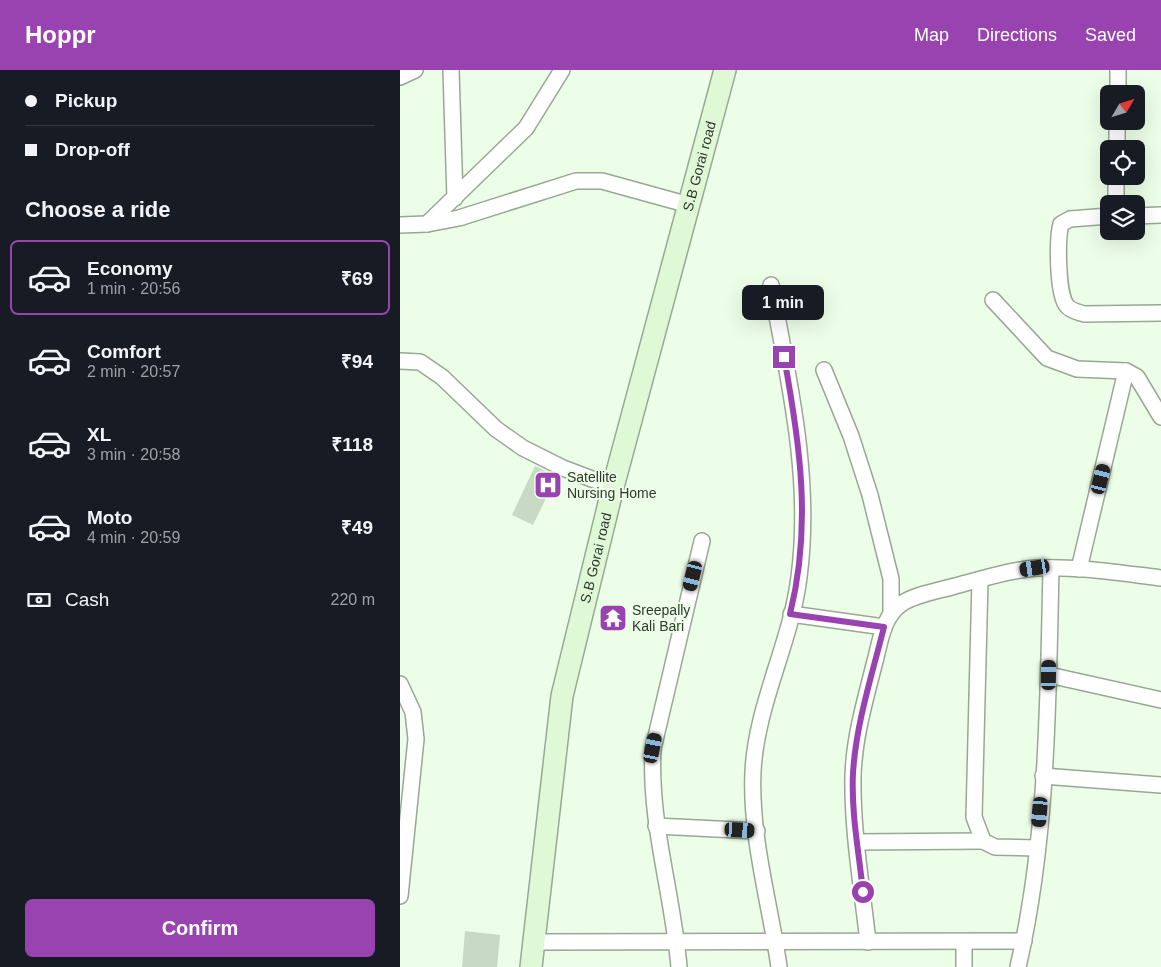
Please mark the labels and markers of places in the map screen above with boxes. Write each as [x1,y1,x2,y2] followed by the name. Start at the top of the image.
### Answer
[567,469,657,501] place label: Satellite Nursing Home
[533,470,563,500] hospital icon: Satellite Nursing Home
[632,602,690,634] place label: Sreepally Kali Bari
[598,603,628,633] temple icon: Sreepally Kali Bari

